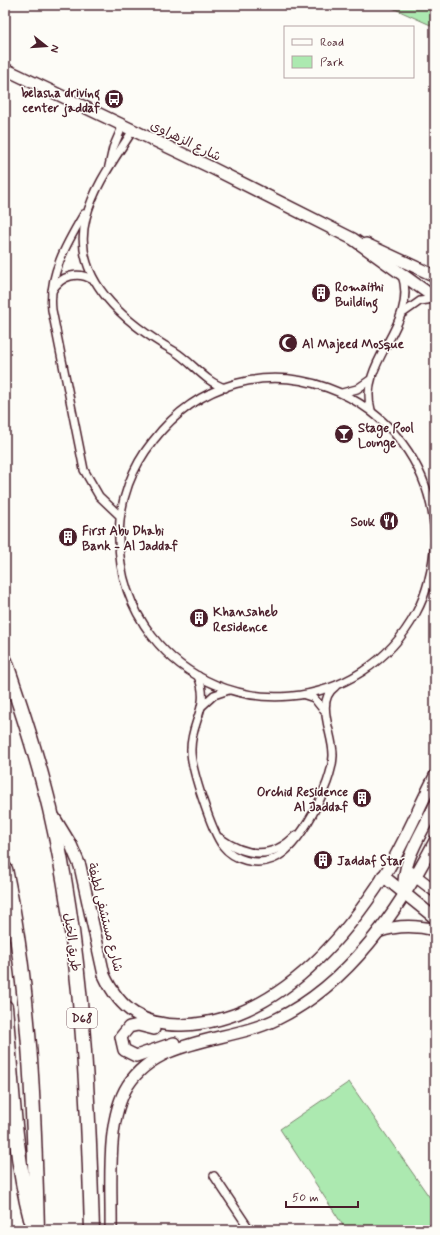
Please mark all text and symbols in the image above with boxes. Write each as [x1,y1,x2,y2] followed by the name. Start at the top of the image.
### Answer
[26,26,66,66] north arrow
[284,26,414,78] legend
[320,35,344,51] text: Road
[47,43,62,54] text: N
[320,55,344,71] text: Park
[21,85,100,118] place label: belasha driving center jaddaf
[103,88,125,110] bus stop icon: belasha driving center jaddaf
[147,117,223,166] street label: شارع الزهراوى
[335,279,384,314] place label: Romaithi Building
[310,282,332,304] building icon: Romaithi Building
[277,332,299,354] mosque icon: Al Majeed Mosque
[302,336,405,354] place label: Al Majeed Mosque
[358,420,415,454] place label: Stage Pool Lounge
[333,423,355,445] bar icon: Stage Pool Lounge
[378,510,400,532] restaurant icon: Souk
[350,514,376,531] place label: Souk
[82,523,178,555] place label: First Abu Dhabi Bank - Al Jaddaf
[57,526,79,548] building icon: First Abu Dhabi Bank - Al Jaddaf
[213,604,278,636] place label: Khansaheb Residence
[188,607,210,629] building icon: Khansaheb Residence
[257,784,348,816] place label: Orchid Residence Al Jaddaf
[351,787,373,809] building icon: Orchid Residence Al Jaddaf
[312,849,334,871] building icon: Jaddaf Star
[337,853,405,870] place label: Jaddaf Star
[83,861,126,974] street label: شارع مستشفى لطيفة
[59,912,84,973] street label: طريق الخيل
[67,1008,97,1028] road number: D68
[286,1183,358,1209] scale bar
[292,1190,319,1206] text: 50 m

